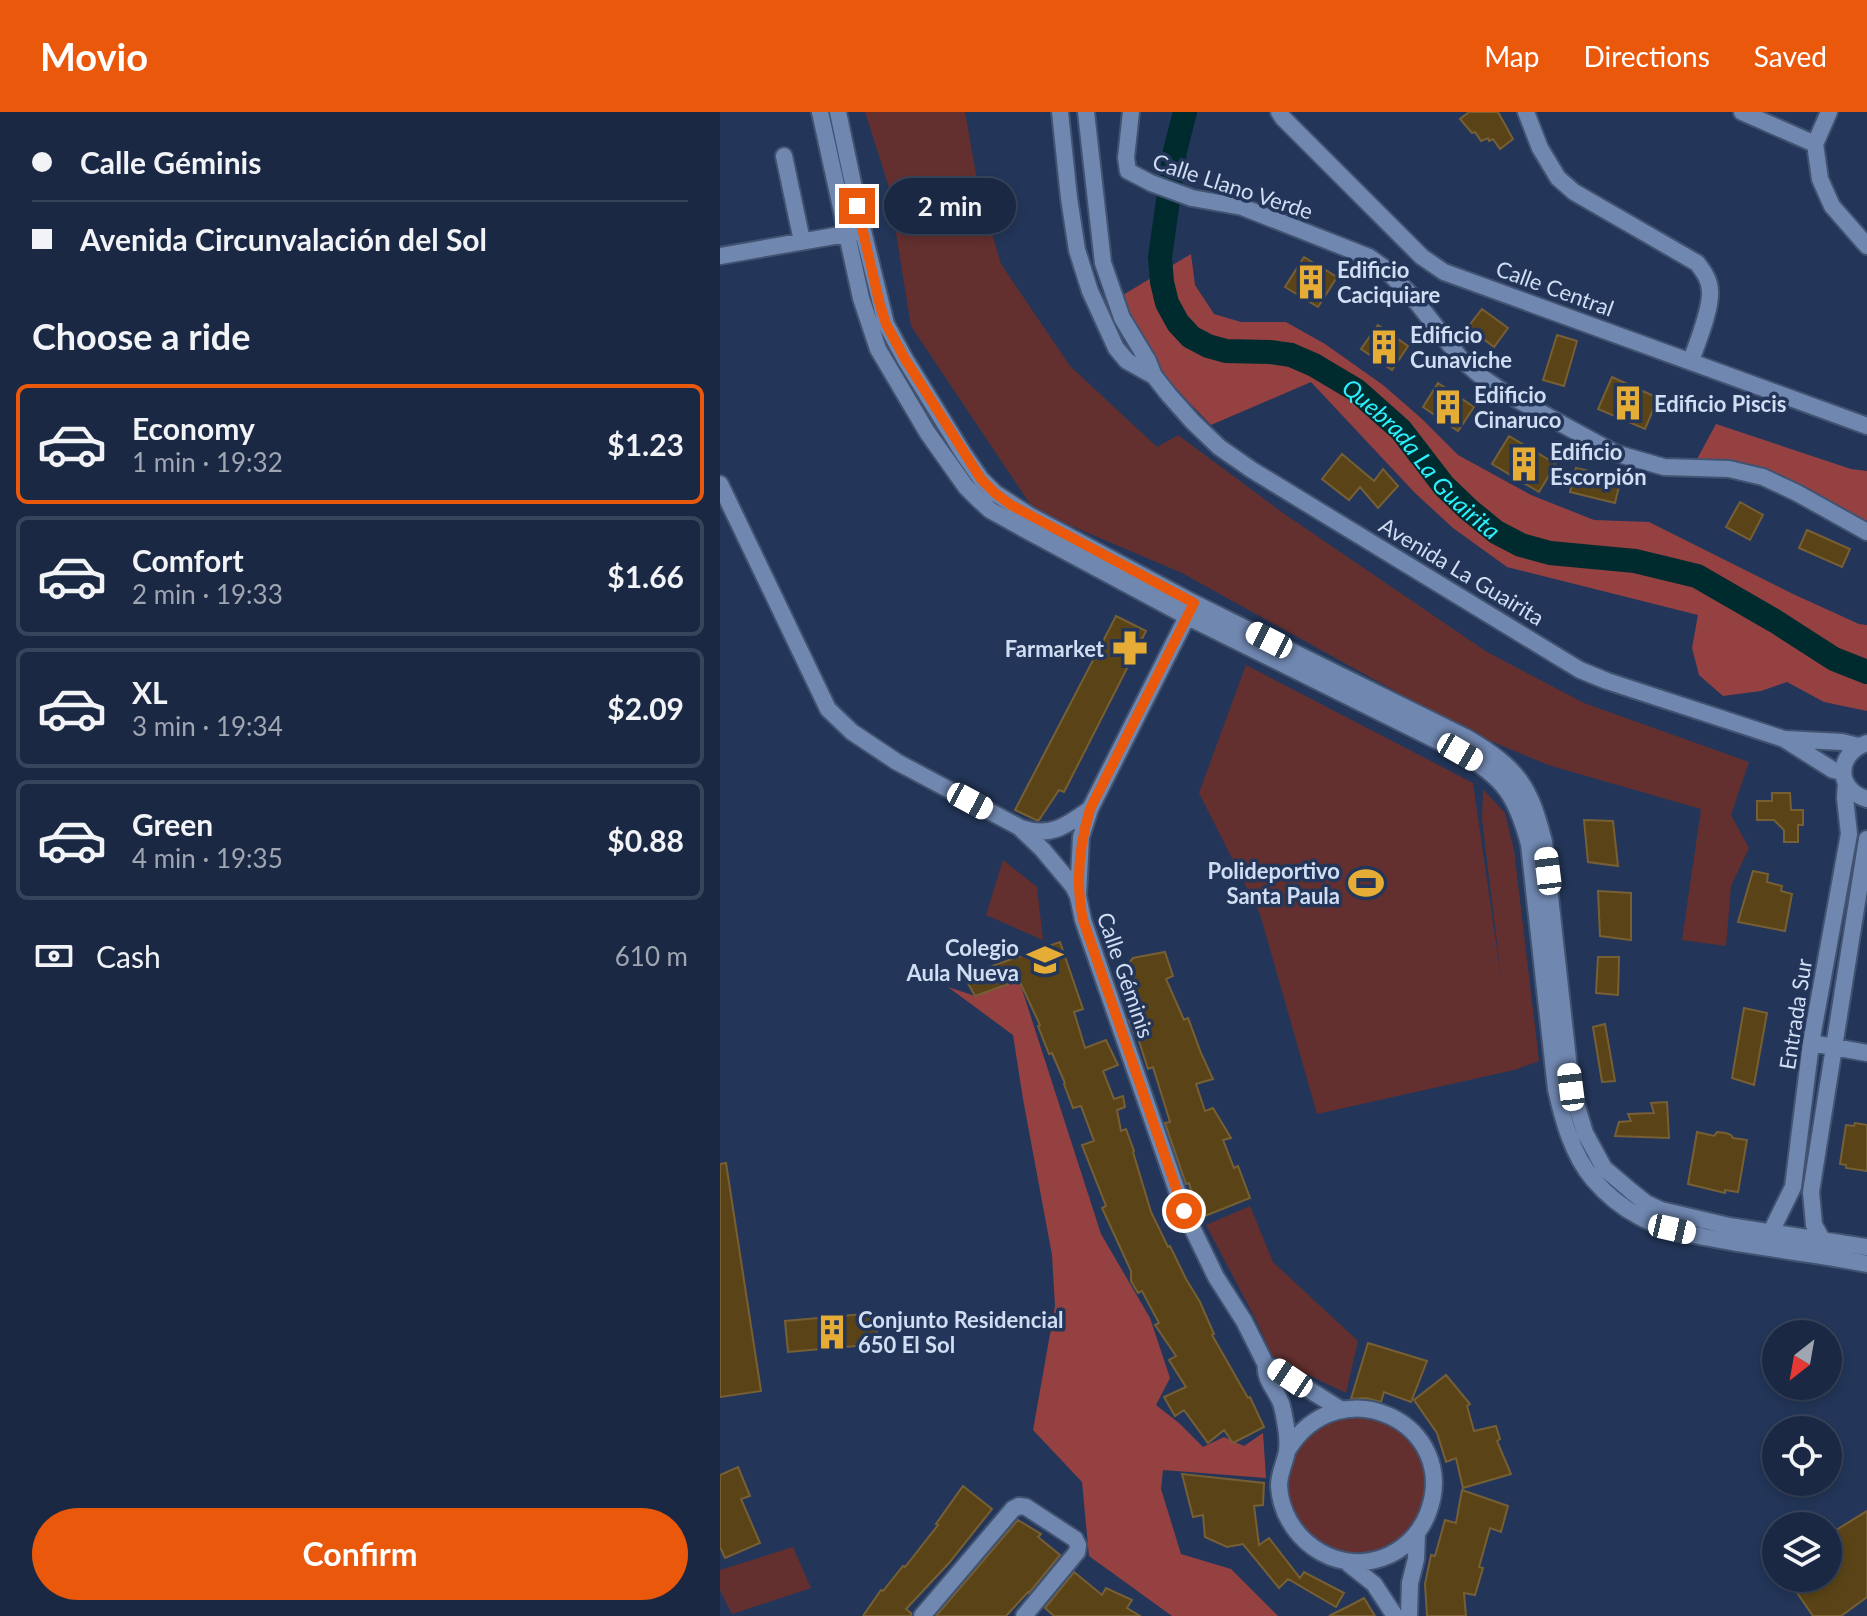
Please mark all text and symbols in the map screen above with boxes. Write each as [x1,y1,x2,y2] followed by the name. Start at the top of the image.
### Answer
[40,33,148,79] text: Movio
[1484,39,1539,73] text: Map
[1583,39,1710,73] text: Directions
[1754,39,1827,73] text: Saved
[80,144,261,180] text: Calle Géminis
[1150,147,1316,225] street label: Calle Llano Verde
[885,178,1017,234] callout: 2 min
[839,188,875,224] route end
[918,190,982,222] text: 2 min
[80,221,487,257] text: Avenida Circunvalación del Sol
[1492,254,1618,322] street label: Calle Central
[1337,256,1440,308] place label: Edificio Caciquiare
[1292,263,1330,301] building icon: Edificio Caciquiare
[32,314,251,358] text: Choose a ride
[1410,321,1512,373] place label: Edificio Cunaviche
[1365,328,1403,366] building icon: Edificio Cunaviche
[1338,371,1507,545] water label: Quebrada La Guairita
[1474,381,1561,433] place label: Edificio Cinaruco
[1609,384,1647,422] building icon: Edificio Piscis
[1429,388,1467,426] building icon: Edificio Cinaruco
[1654,390,1786,417] place label: Edificio Piscis
[36,408,108,480] icon: car
[132,410,255,446] text: Economy
[607,426,684,462] text: $1.23
[1550,438,1647,490] place label: Edificio Escorpión
[1505,445,1543,483] building icon: Edificio Escorpión
[132,446,283,478] text: 1 min · 19:32
[1375,511,1549,631] street label: Avenida La Guairita
[36,540,108,612] icon: car
[132,542,244,578] text: Comfort
[607,558,684,594] text: $1.66
[132,578,283,610] text: 2 min · 19:33
[1242,618,1296,662] car
[1111,629,1149,667] pharmacy icon: Farmarket
[1005,635,1105,662] place label: Farmarket
[36,672,108,744] icon: car
[132,674,168,710] text: XL
[607,690,684,726] text: $2.09
[132,710,283,742] text: 3 min · 19:34
[1433,730,1487,774] car
[943,779,997,823] car
[36,804,108,876] icon: car
[132,806,213,842] text: Green
[607,822,684,858] text: $0.88
[132,842,283,874] text: 4 min · 19:35
[1533,846,1563,896] car
[1208,857,1340,909] place label: Polideportivo Santa Paula
[1347,864,1385,902] sports icon: Polideportivo Santa Paula
[1092,909,1160,1041] street label: Calle Géminis
[32,934,76,978] icon: cash
[905,934,1019,986] place label: Colegio Aula Nueva
[96,938,161,974] text: Cash
[615,940,688,972] text: 610 m
[1026,941,1064,979] school or university icon: Colegio Aula Nueva
[1773,957,1817,1071] street label: Entrada Sur
[1556,1062,1586,1112] car
[1166,1193,1202,1229] route start
[1646,1212,1698,1246] car
[858,1306,1064,1358] place label: Conjunto Residencial 650 El Sol
[813,1313,851,1351] building icon: Conjunto Residencial 650 El Sol
[1762,1320,1842,1400] north arrow
[1762,1320,1842,1592] map controls
[1263,1355,1317,1401] car
[1762,1416,1842,1496] button: locate
[32,1508,688,1600] button: Confirm
[1762,1512,1842,1592] button: layers

